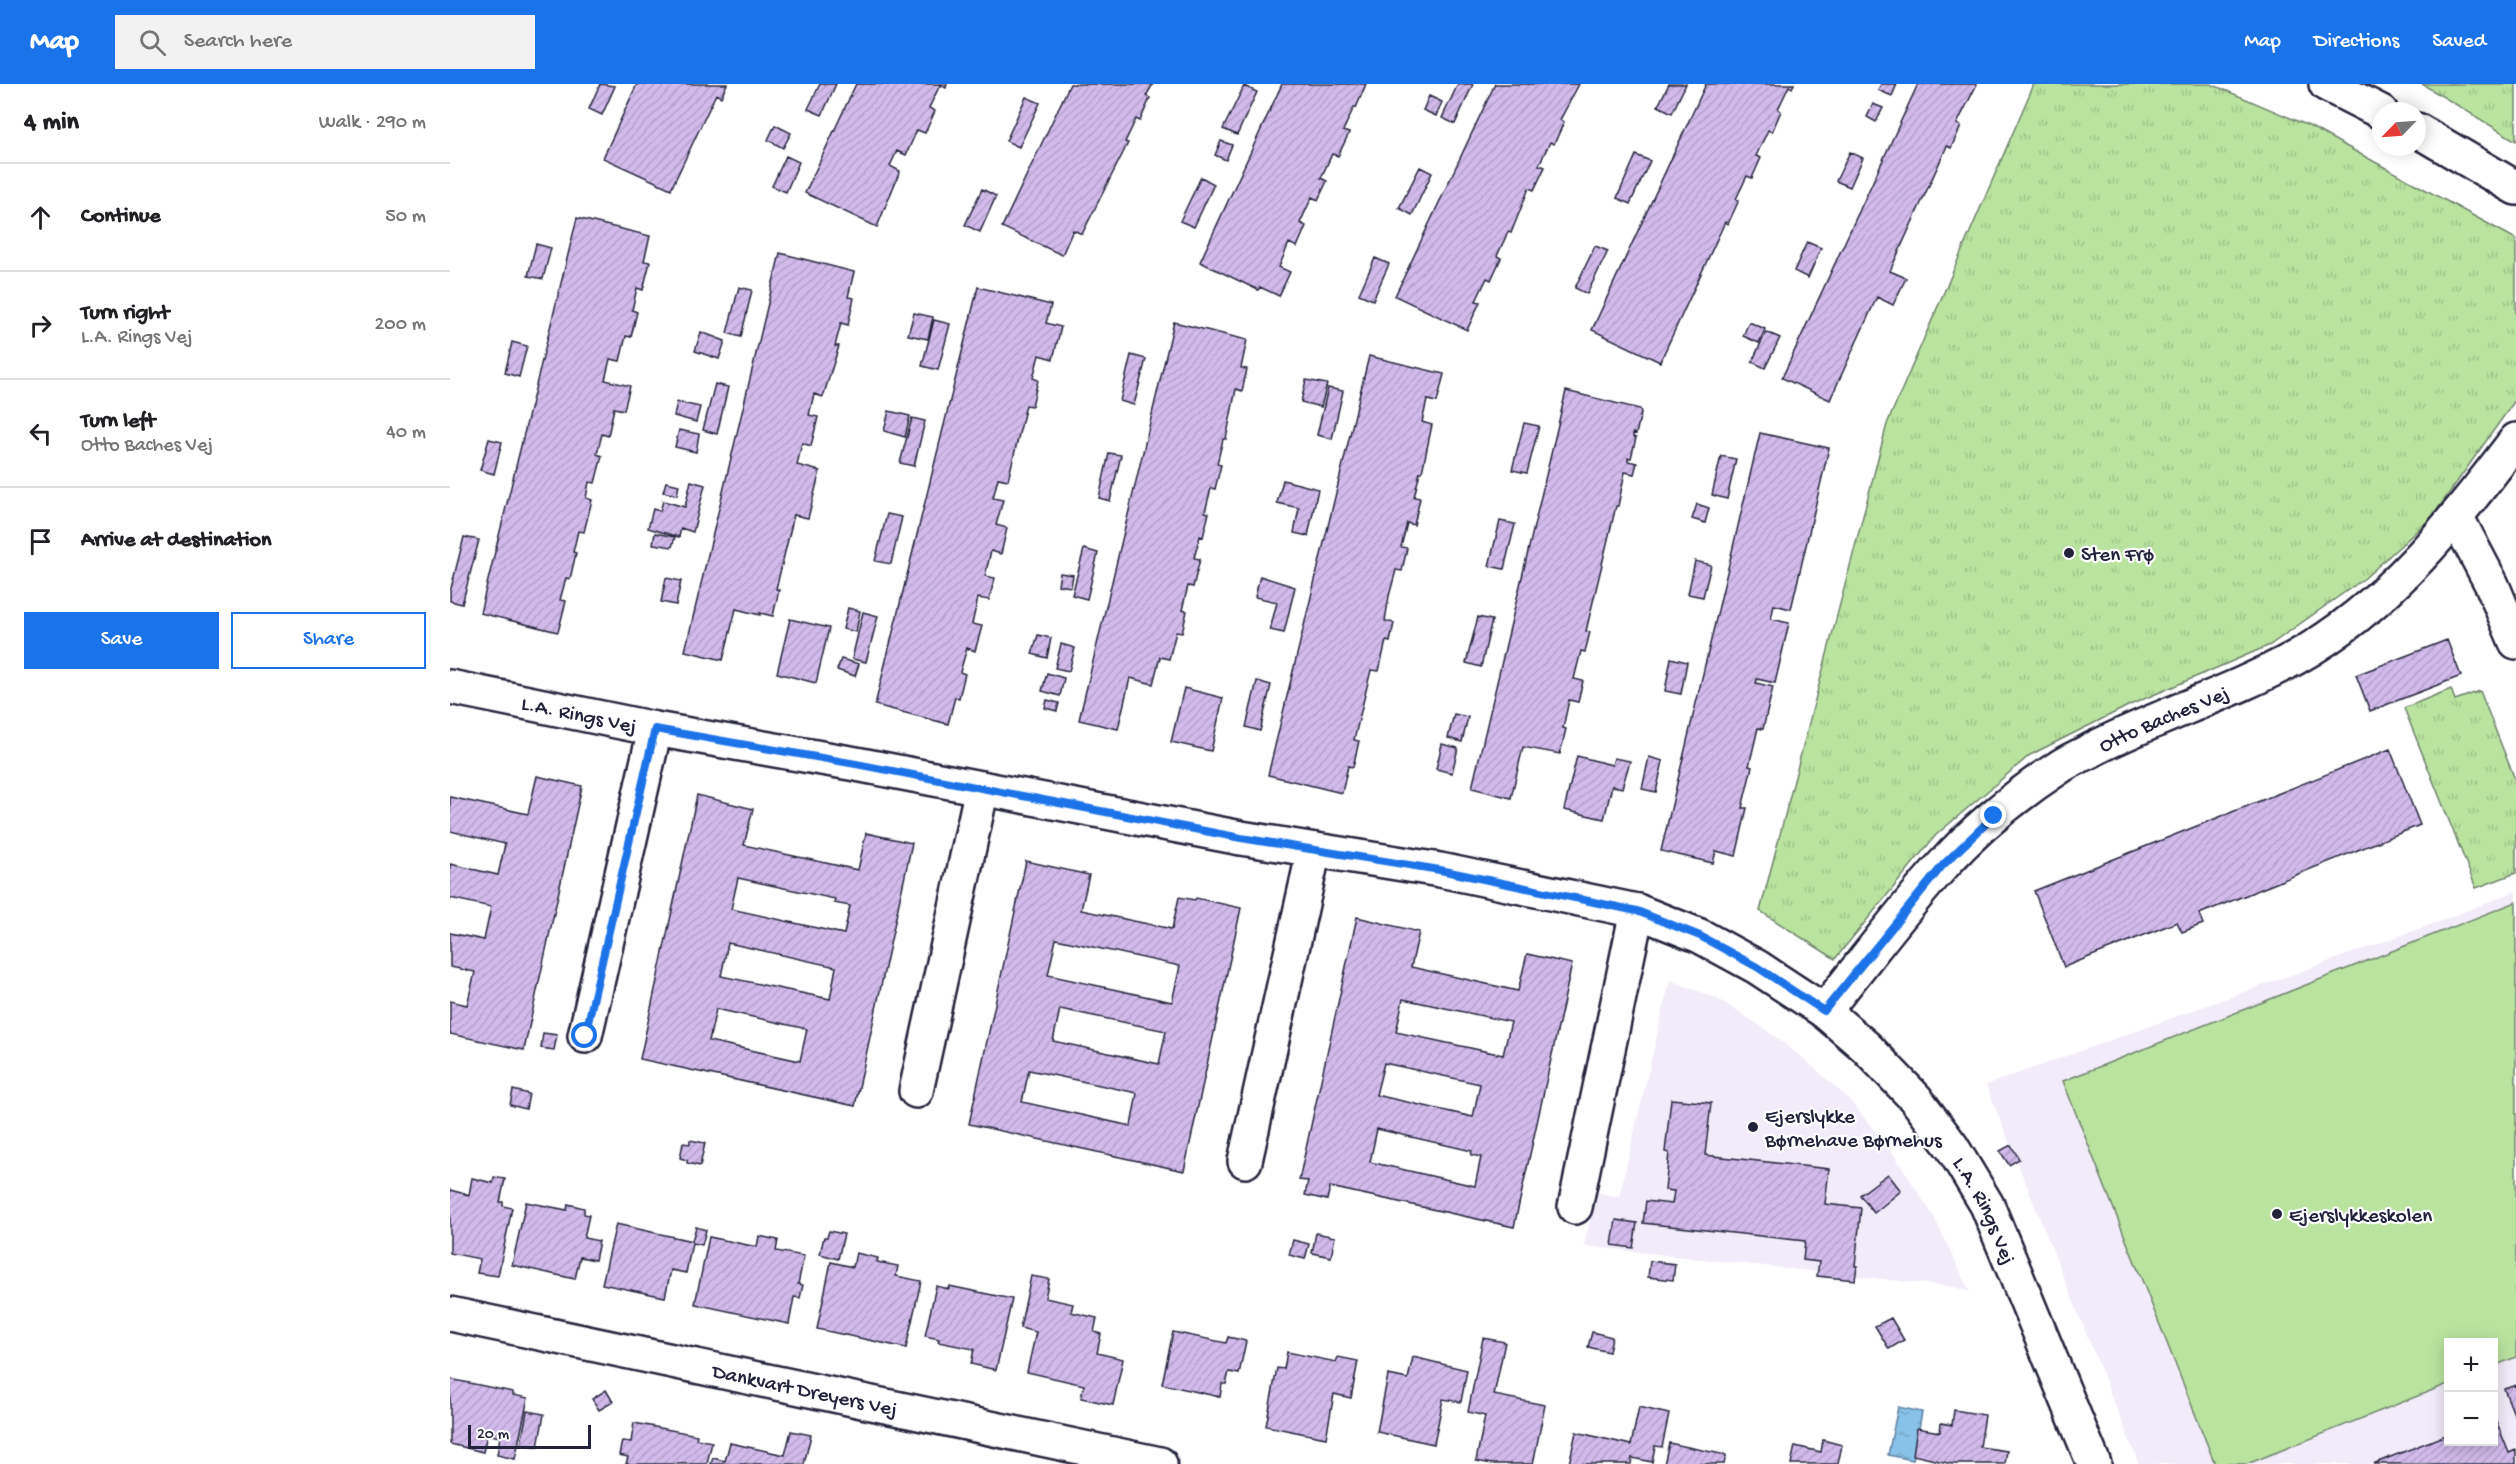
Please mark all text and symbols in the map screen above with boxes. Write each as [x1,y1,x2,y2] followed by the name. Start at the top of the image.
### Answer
[115,15,535,69] search box
[30,26,79,59] text: Map
[136,26,169,59] icon: search
[184,29,292,55] text: Search here
[2244,30,2281,55] text: Map
[2314,30,2399,55] text: Directions
[2432,30,2486,55] text: Saved
[2372,102,2426,156] north arrow
[24,108,79,139] text: 4 min
[319,112,426,135] text: Walk · 290 m
[24,201,57,234] icon: ahead
[81,204,161,230] text: Continue
[385,206,426,229] text: 50 m
[81,301,169,327] text: Turn right
[24,309,57,342] icon: right
[375,314,426,337] text: 200 m
[81,327,192,350] text: L.A. Rings Vej
[81,409,155,435] text: Turn left
[24,417,57,450] icon: left
[386,422,426,445] text: 40 m
[81,435,213,458] text: Otto Baches Vej
[24,525,57,558] icon: arrive
[81,528,271,554] text: Arrive at destination
[2081,544,2154,569] place label: Sten Frø
[2062,546,2076,560] marker: Sten Frø
[24,612,219,669] button: Save
[231,612,426,669] button: Share
[2096,682,2233,760] street label: Otto Baches Vej
[519,693,639,741] street label: L.A. Rings Vej
[1980,802,2006,828] route end
[571,1022,597,1048] route start
[1764,1106,1943,1155] place label: Ejerslykke Børnehave Børnehus
[1746,1120,1760,1134] marker: Ejerslykke Børnehave Børnehus
[1945,1154,2019,1269] street label: L.A. Rings Vej
[2289,1205,2432,1230] place label: Ejerslykkeskolen
[2270,1207,2284,1221] marker: Ejerslykkeskolen
[2444,1338,2498,1446] map controls
[2444,1338,2498,1392] button: +
[708,1360,899,1424] street label: Dankvart Dreyers Vej
[2444,1392,2498,1446] button: −
[468,1422,591,1450] scale bar
[477,1426,509,1445] text: 20 m

